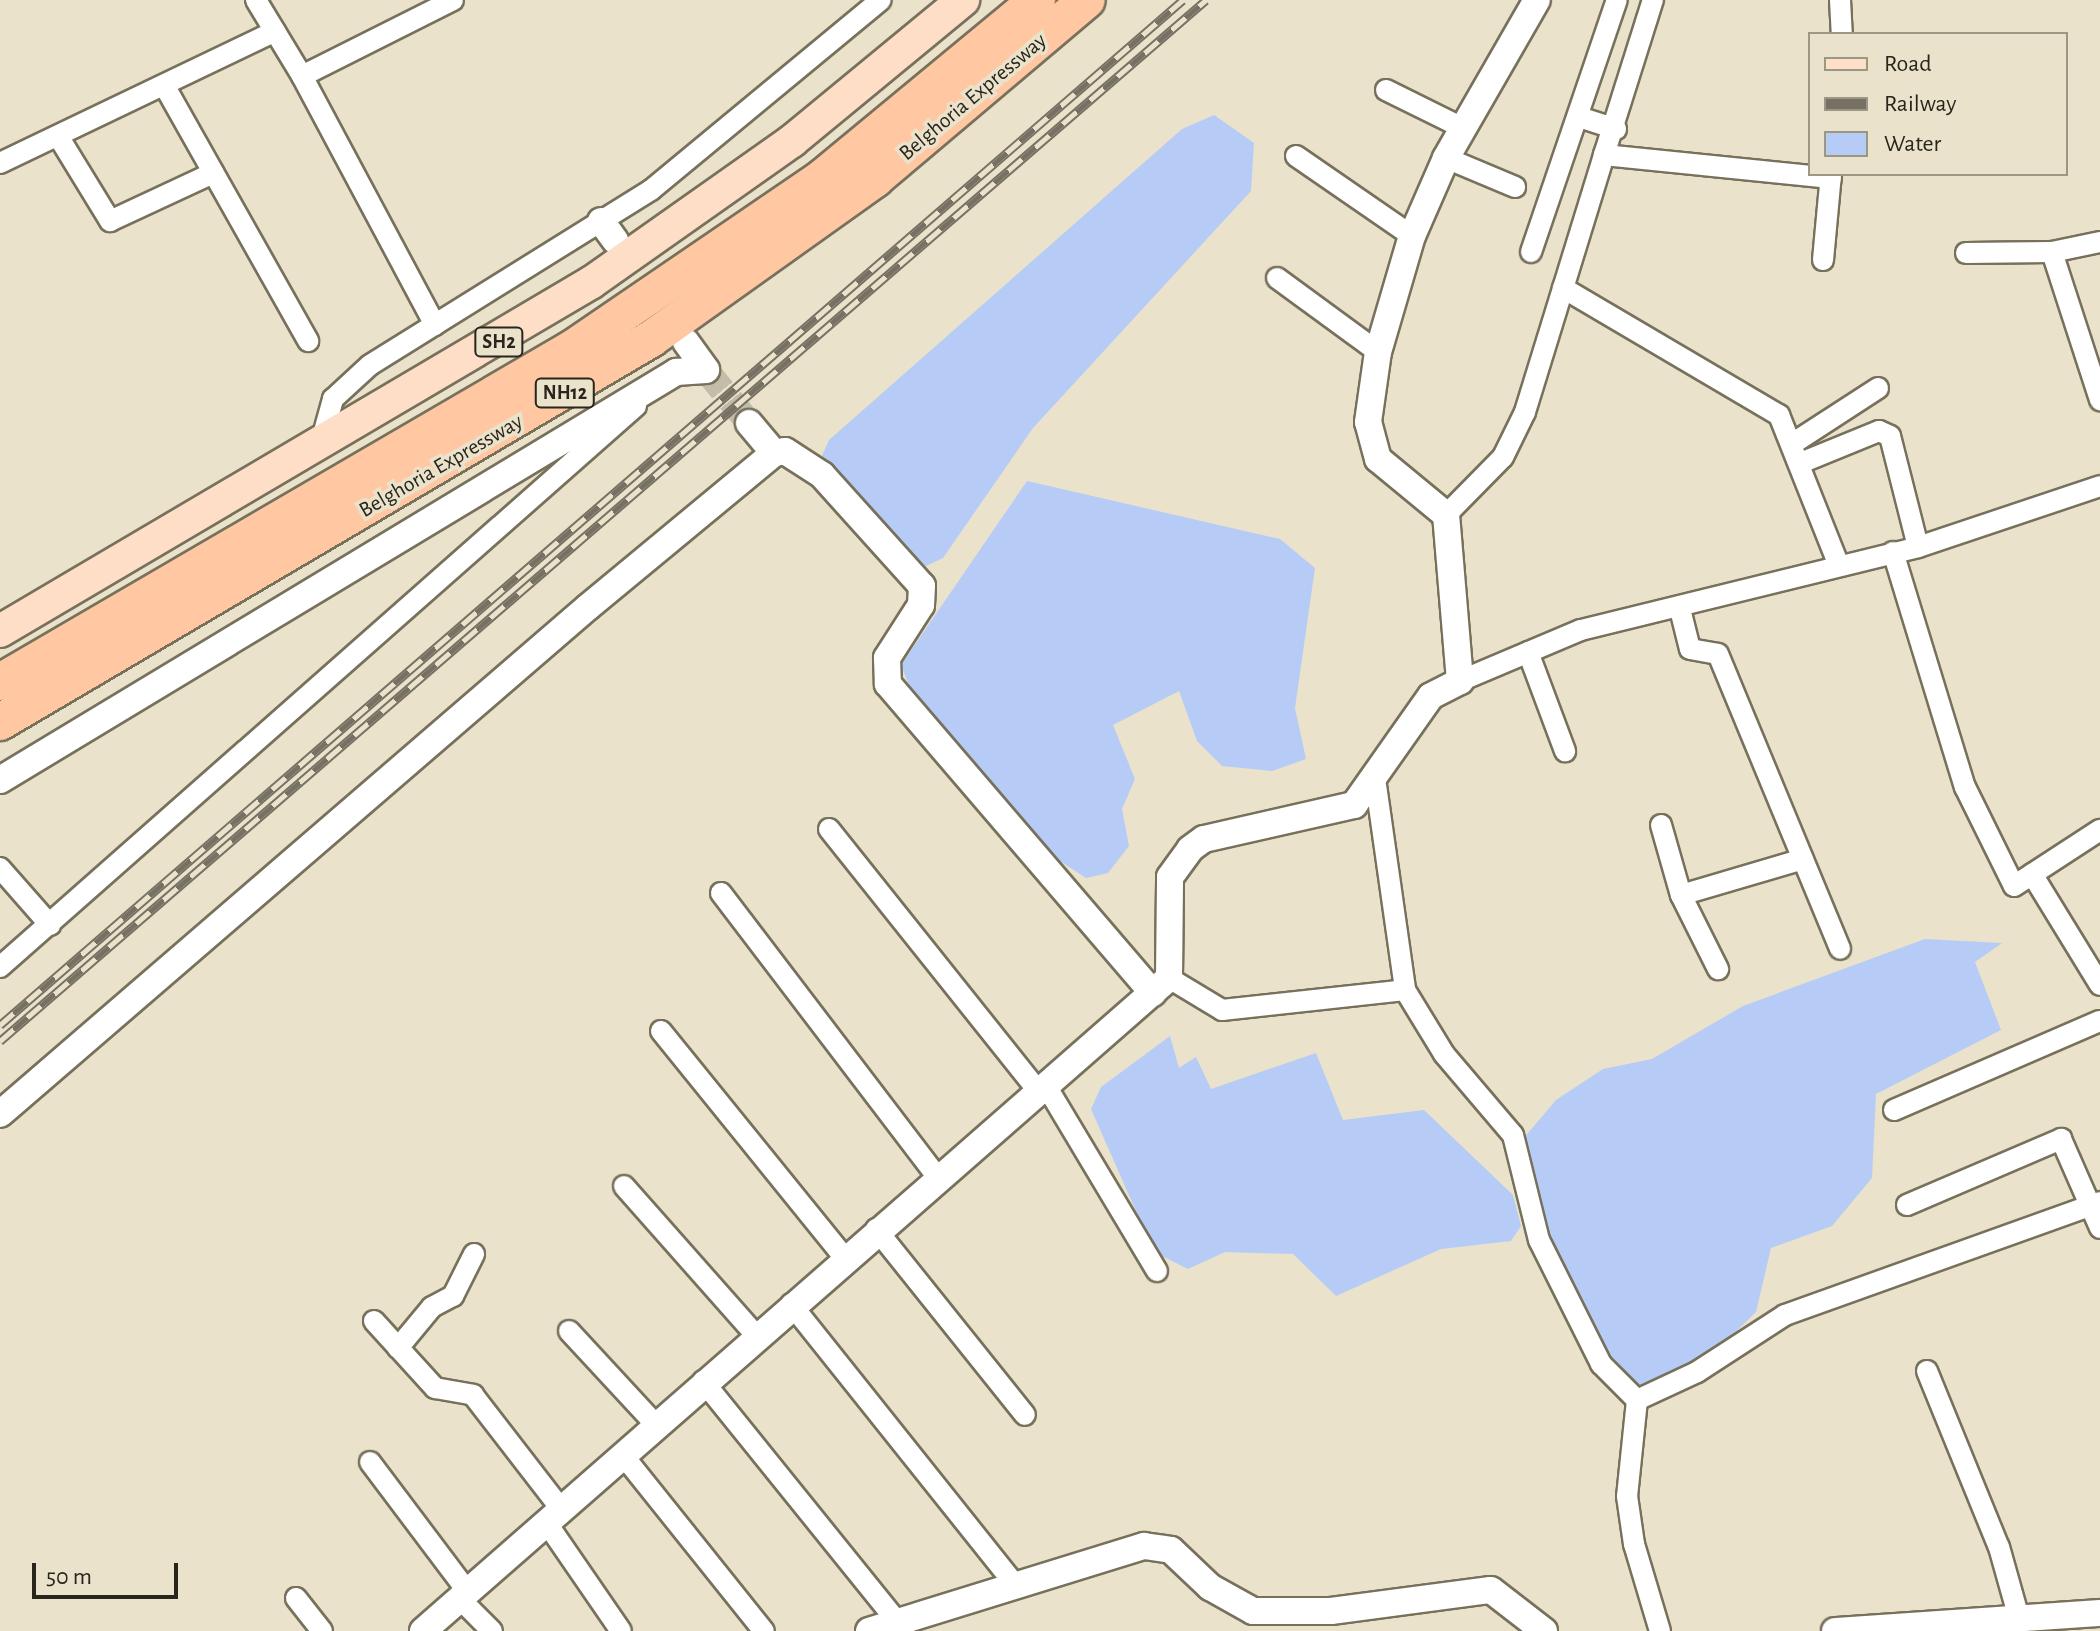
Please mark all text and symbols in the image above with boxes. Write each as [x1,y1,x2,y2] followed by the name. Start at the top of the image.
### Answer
[894,28,1052,166] street label: Belghoria Expressway
[1808,32,2068,176] legend
[1884,52,1932,76] text: Road
[1884,92,1956,116] text: Railway
[1884,132,1941,156] text: Water
[473,326,525,358] road number: SH2
[533,377,597,409] road number: NH12
[354,408,528,524] street label: Belghoria Expressway
[36,1547,182,1597] scale bar
[46,1565,92,1589] text: 50 m

